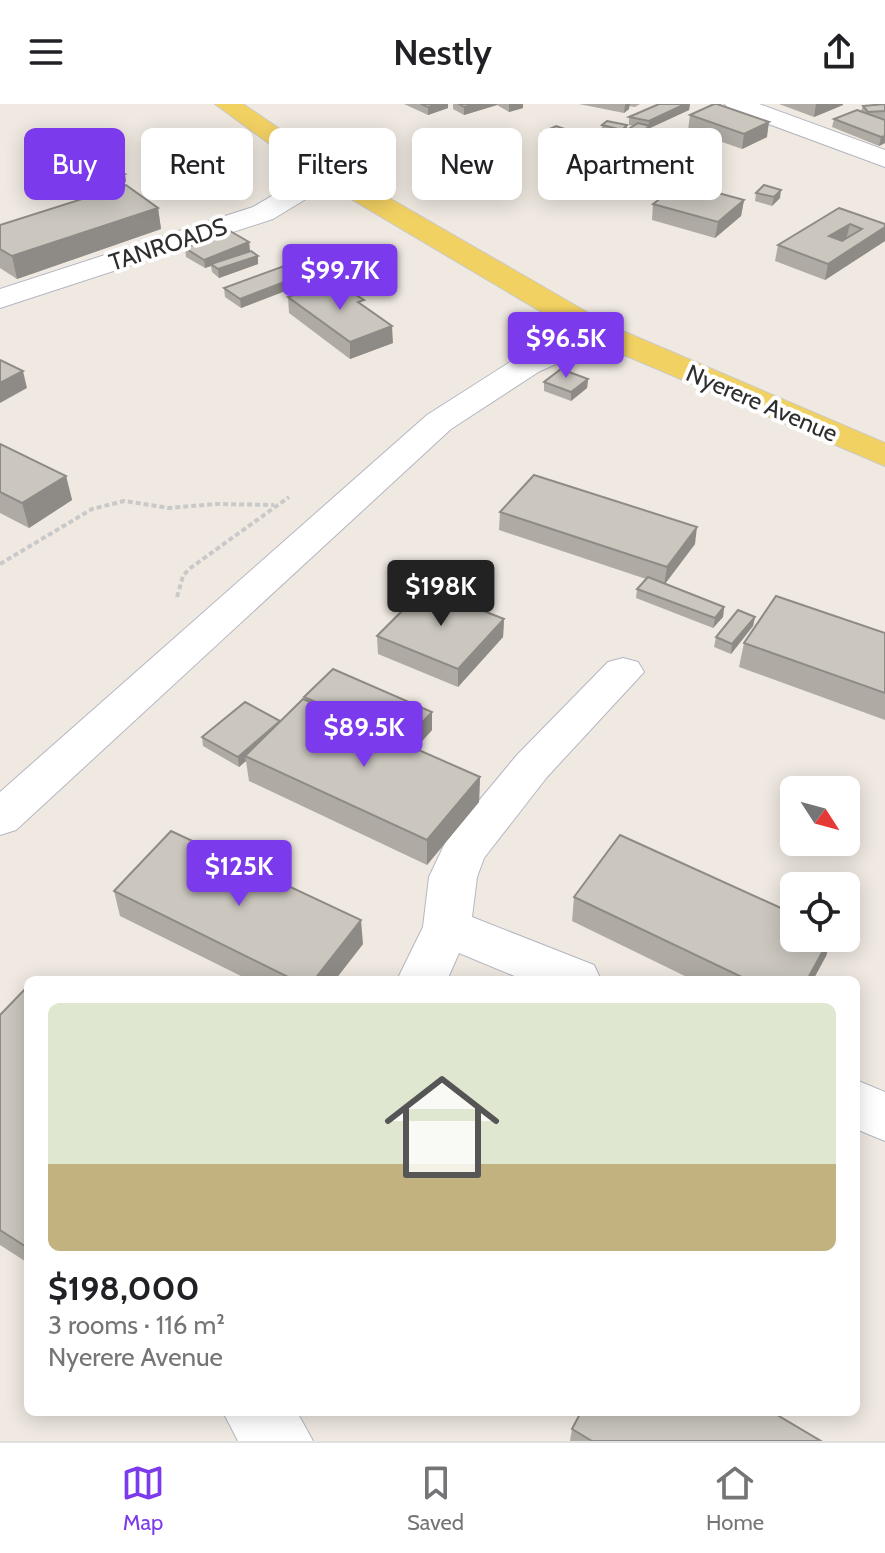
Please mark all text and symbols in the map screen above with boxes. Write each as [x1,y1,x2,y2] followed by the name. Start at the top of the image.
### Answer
[24,30,68,74] icon: menu
[393,30,492,74] text: Nestly
[817,30,861,74] icon: share
[24,128,125,200] chip: Buy
[141,128,253,200] chip: Rent
[269,128,396,200] chip: Filters
[412,128,522,200] chip: New
[538,128,722,200] chip: Apartment
[105,211,231,277] street label: TANROADS
[275,244,405,312] pin: $99.7K
[300,254,380,286] text: $99.7K
[501,312,631,380] pin: $96.5K
[526,322,606,354] text: $96.5K
[682,358,842,448] street label: Nyerere Avenue
[385,560,497,628] pin: $198K
[405,570,477,602] text: $198K
[299,701,429,769] pin: $89.5K
[324,711,405,743] text: $89.5K
[780,776,860,856] north arrow
[780,776,860,952] map controls
[183,840,295,908] pin: $125K
[205,850,273,882] text: $125K
[780,872,860,952] button: locate
[370,1055,514,1199] icon: home
[48,1267,200,1309] text: $198,000
[48,1309,225,1341] text: 3 rooms · 116 m²
[48,1341,223,1373] text: Nyerere Avenue
[121,1461,165,1536] tab: Map
[407,1461,464,1536] tab: Saved
[706,1461,764,1536] tab: Home

